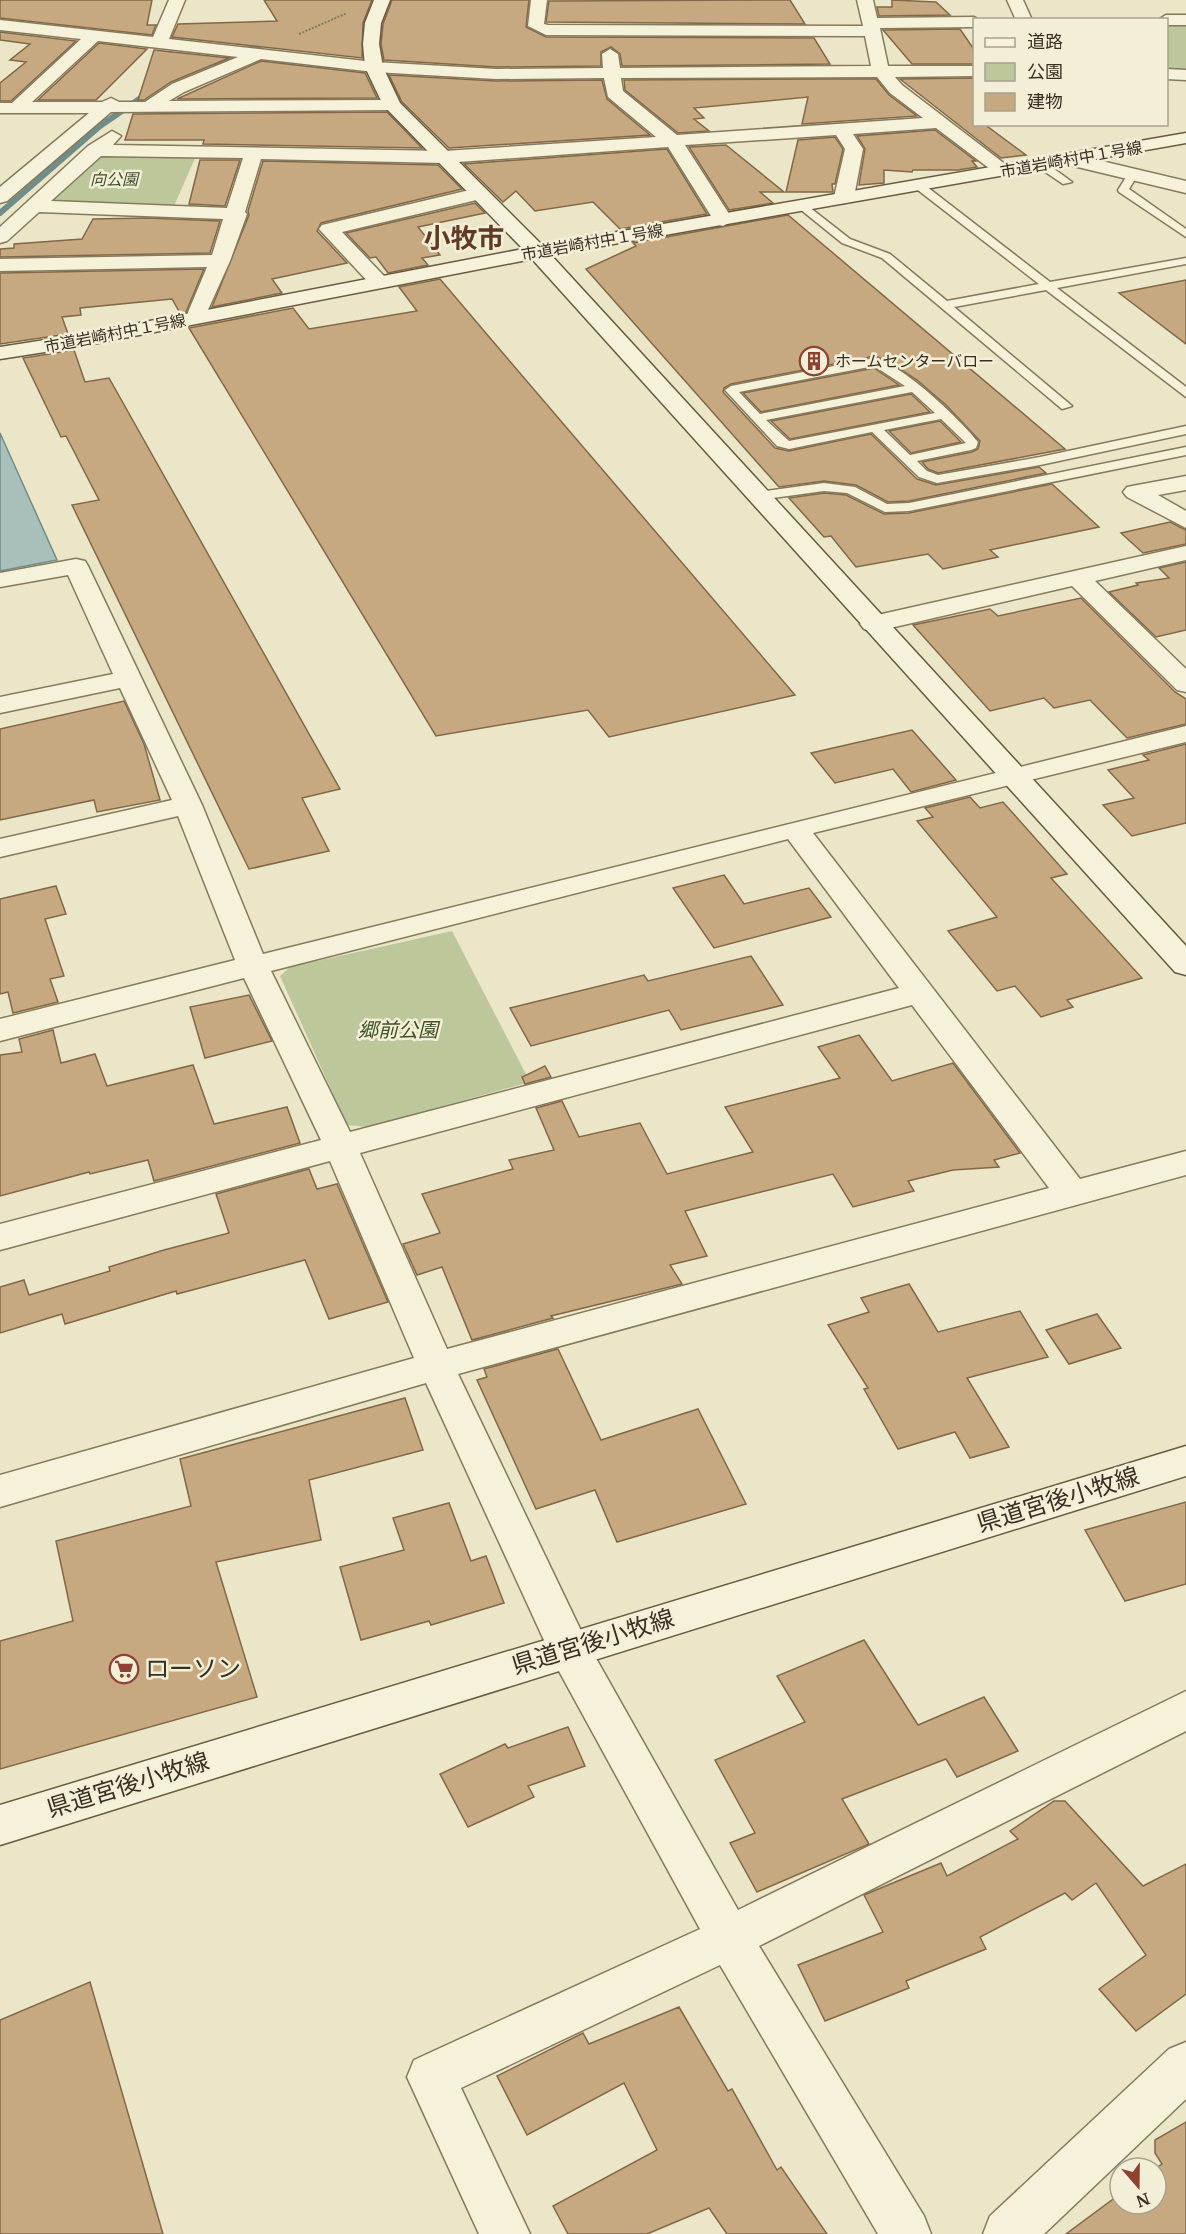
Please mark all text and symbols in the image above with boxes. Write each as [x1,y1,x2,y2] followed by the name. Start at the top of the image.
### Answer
[973,18,1168,126] legend
[1027,30,1063,53] text: 道路
[1027,60,1063,83] text: 公園
[1027,90,1063,113] text: 建物
[998,137,1144,181] street label: 市道岩崎村中１号線
[90,169,140,189] park label: 向公園
[519,220,665,264] street label: 市道岩崎村中１号線
[424,221,505,255] district label: 小牧市
[42,309,188,357] street label: 市道岩崎村中１号線
[798,345,830,377] building icon: ホームセンターバロー
[835,351,994,371] place label: ホームセンターバロー
[358,1017,441,1042] park label: 郷前公園
[973,1460,1143,1539] street label: 県道宮後小牧線
[508,1602,678,1681] street label: 県道宮後小牧線
[108,1653,140,1685] supermarket icon: ローソン
[145,1653,241,1684] place label: ローソン
[43,1745,213,1824] street label: 県道宮後小牧線
[1108,2156,1168,2216] north arrow
[1133,2189,1152,2212] text: N

